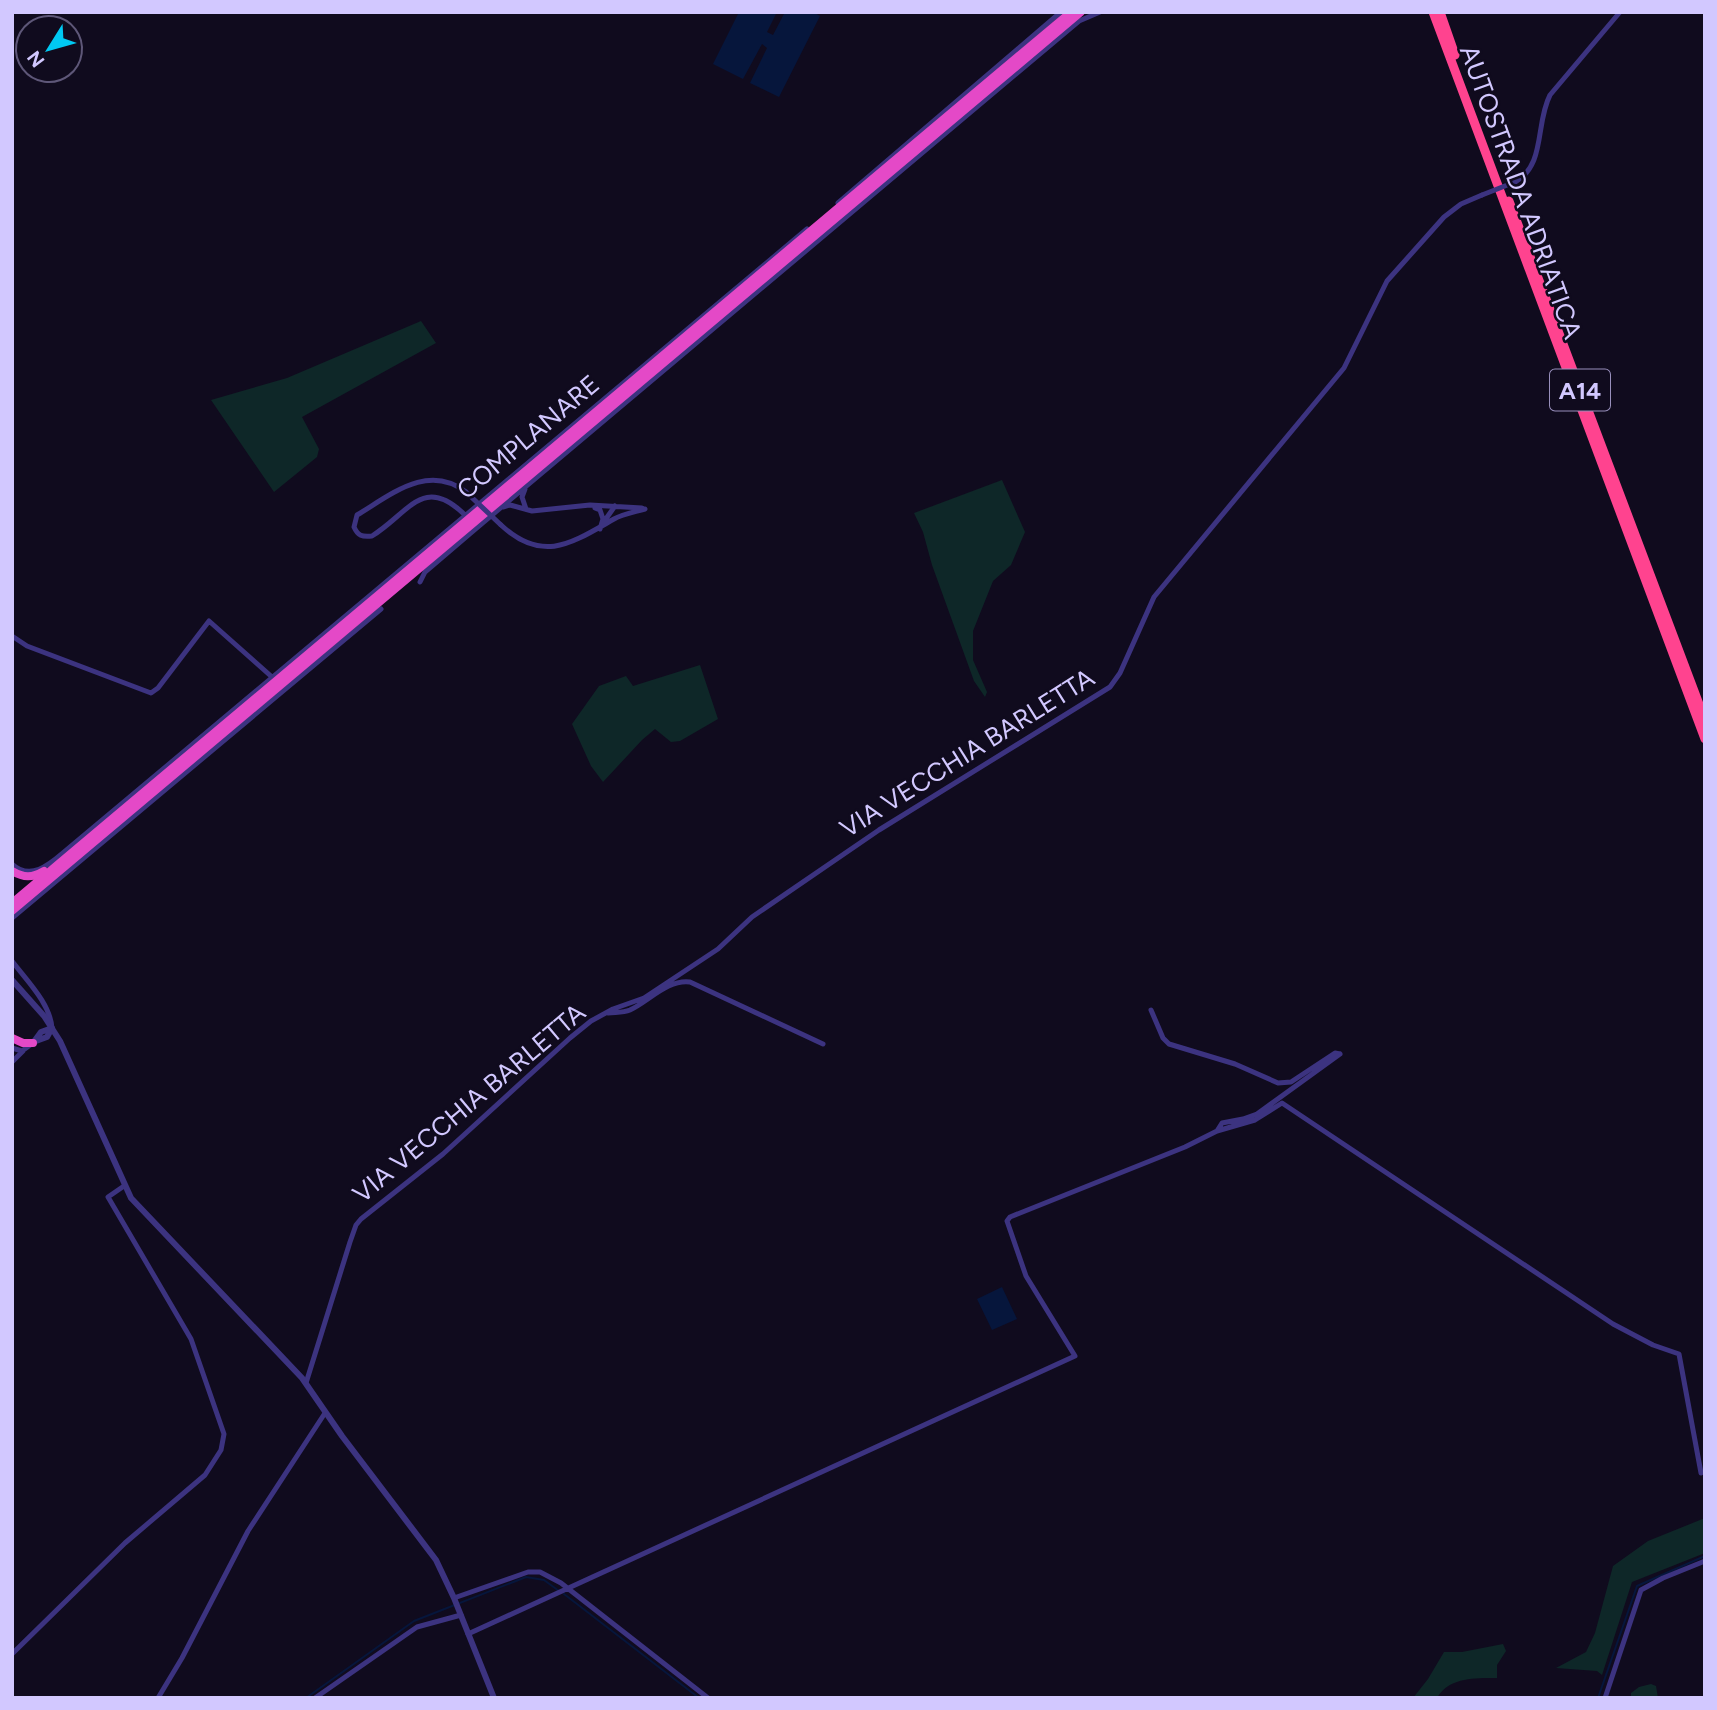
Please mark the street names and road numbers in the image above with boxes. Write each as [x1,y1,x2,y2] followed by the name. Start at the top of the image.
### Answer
[1453,41,1589,344] street label: AUTOSTRADA ADRIATICA
[450,368,606,506] street label: COMPLANARE
[1550,370,1610,410] road number: A14
[834,661,1100,844] street label: VIA VECCHIA BARLETTA
[346,996,592,1210] street label: VIA VECCHIA BARLETTA

